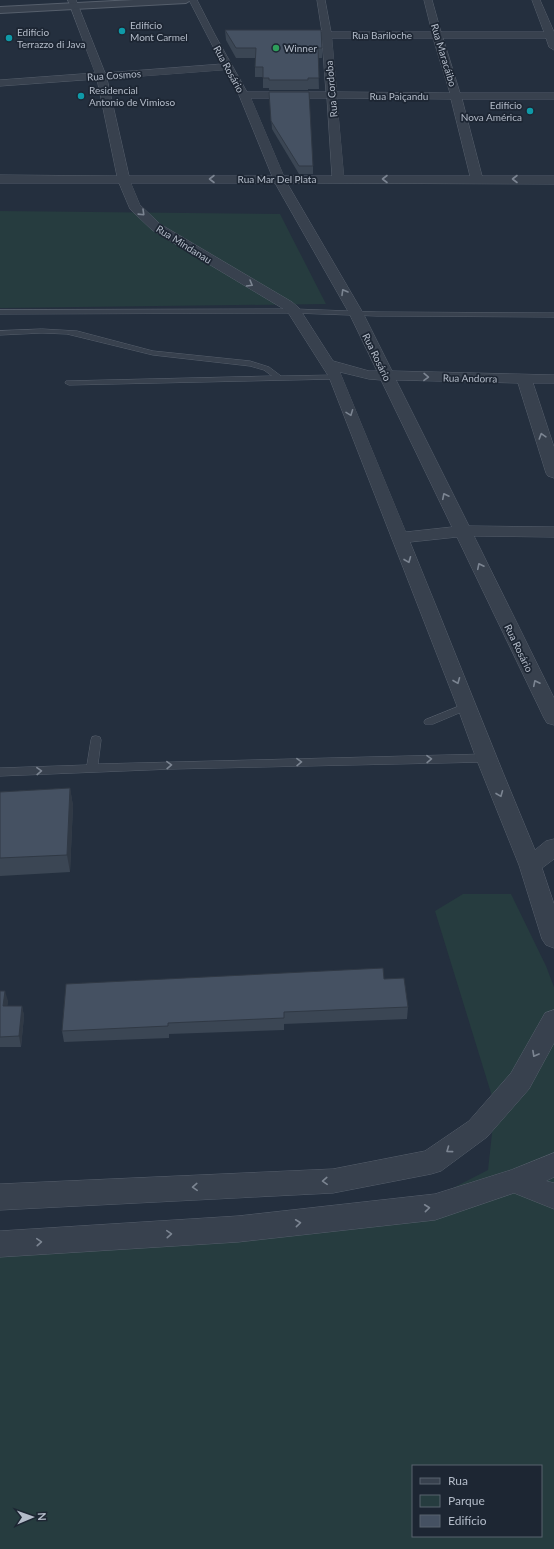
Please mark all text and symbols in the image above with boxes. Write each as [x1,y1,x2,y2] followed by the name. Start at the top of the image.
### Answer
[130,19,188,43] place label: Edifício Mont Carmel
[429,22,459,88] street label: Rua Maracáibo
[17,26,86,50] place label: Edifício Terrazzo di Java
[117,26,127,36] marker: Edifício Mont Carmel
[352,29,412,41] street label: Rua Bariloche
[4,33,14,43] marker: Edifício Terrazzo di Java
[284,42,317,54] place label: Winner
[211,43,247,95] street label: Rua Rosário
[271,43,281,53] marker: Winner
[323,60,339,118] street label: Rua Cordoba
[87,67,141,83] street label: Rua Cosmos
[89,84,176,108] place label: Residencial Antonio de Vimioso
[370,90,428,102] street label: Rua Paiçandu
[76,91,86,101] marker: Residencial Antonio de Vimioso
[461,99,522,123] place label: Edifício Nova América
[525,106,535,116] marker: Edifício Nova América
[238,173,316,185] street label: Rua Mar Del Plata
[209,175,215,183] one-way arrow
[382,175,388,183] one-way arrow
[512,175,518,183] one-way arrow
[137,209,145,216] one-way arrow
[154,222,214,266] street label: Rua Mindanau
[246,280,253,287] one-way arrow
[341,289,348,296] one-way arrow
[360,331,394,383] street label: Rua Rosário
[443,372,497,384] street label: Rua Andorra
[423,373,429,381] one-way arrow
[346,410,354,417] one-way arrow
[538,433,547,440] one-way arrow
[442,493,450,500] one-way arrow
[404,557,412,564] one-way arrow
[477,563,484,570] one-way arrow
[502,622,536,674] street label: Rua Rosário
[452,676,460,684] one-way arrow
[533,680,541,687] one-way arrow
[426,755,432,763] one-way arrow
[296,758,302,766] one-way arrow
[166,761,172,769] one-way arrow
[36,766,42,775] one-way arrow
[496,790,504,797] one-way arrow
[533,1050,540,1057] one-way arrow
[446,1145,453,1153] one-way arrow
[322,1177,328,1186] one-way arrow
[192,1183,198,1191] one-way arrow
[424,1204,430,1213] one-way arrow
[295,1218,301,1227] one-way arrow
[166,1229,172,1238] one-way arrow
[36,1237,42,1246] one-way arrow
[412,1465,542,1537] legend
[448,1473,468,1488] text: Rua
[448,1493,485,1508] text: Parque
[12,1497,52,1537] north arrow
[36,1512,49,1521] text: N
[448,1513,487,1528] text: Edifício

